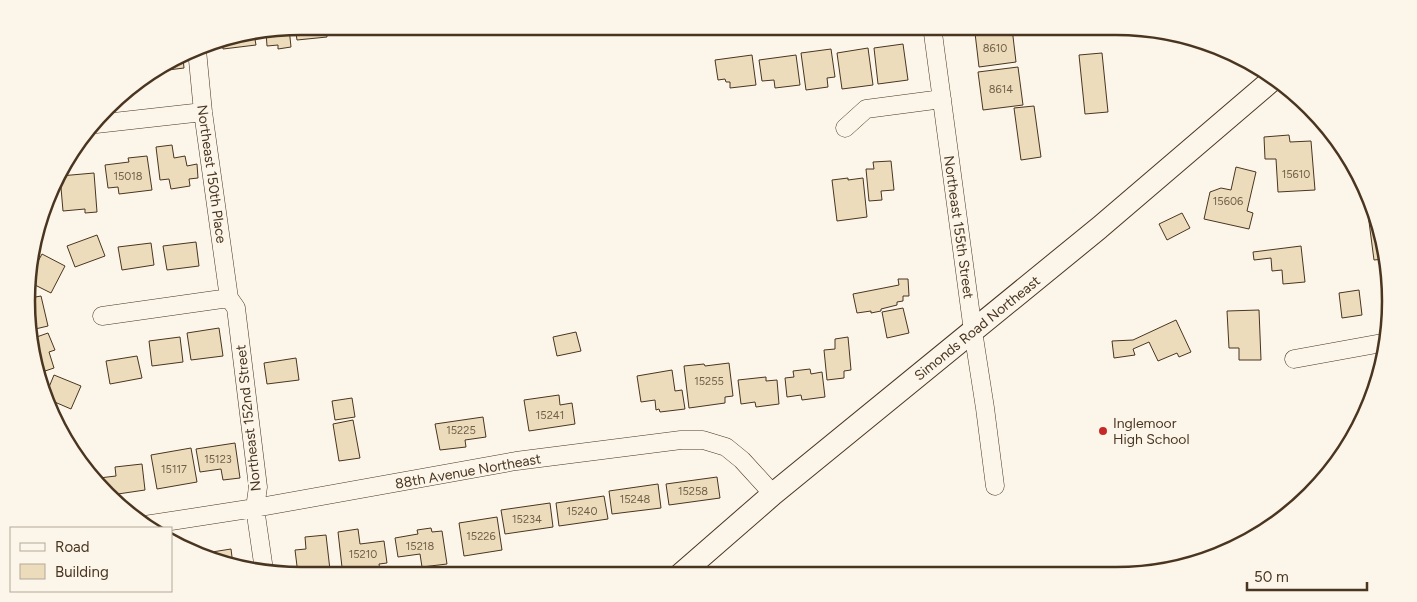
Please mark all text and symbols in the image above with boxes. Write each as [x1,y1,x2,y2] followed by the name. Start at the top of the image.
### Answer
[983,42,1007,55] house number: 8610
[989,83,1013,96] house number: 8614
[193,104,230,245] street label: Northeast 150th Place
[940,154,977,300] street label: Northeast 155th Street
[1282,168,1310,181] house number: 15610
[113,170,143,183] house number: 15018
[1213,195,1243,208] house number: 15606
[911,272,1044,384] street label: Simonds Road Northeast
[232,344,265,492] street label: Northeast 152nd Street
[694,375,724,388] house number: 15255
[536,409,564,422] house number: 15241
[1113,415,1190,448] place label: Inglemoor High School
[446,424,476,437] house number: 15225
[1097,425,1109,437] marker: Inglemoor High School
[394,450,542,493] street label: 88th Avenue Northeast
[204,453,232,466] house number: 15123
[161,463,187,476] house number: 15117
[678,485,708,498] house number: 15258
[620,493,651,506] house number: 15248
[567,505,597,518] house number: 15240
[512,513,542,526] house number: 15234
[10,527,172,592] legend
[466,530,496,543] house number: 15226
[55,538,90,556] text: Road
[406,540,434,553] house number: 15218
[349,548,377,561] house number: 15210
[1247,560,1367,592] scale bar
[55,563,109,581] text: Building
[1254,568,1289,586] text: 50 m

